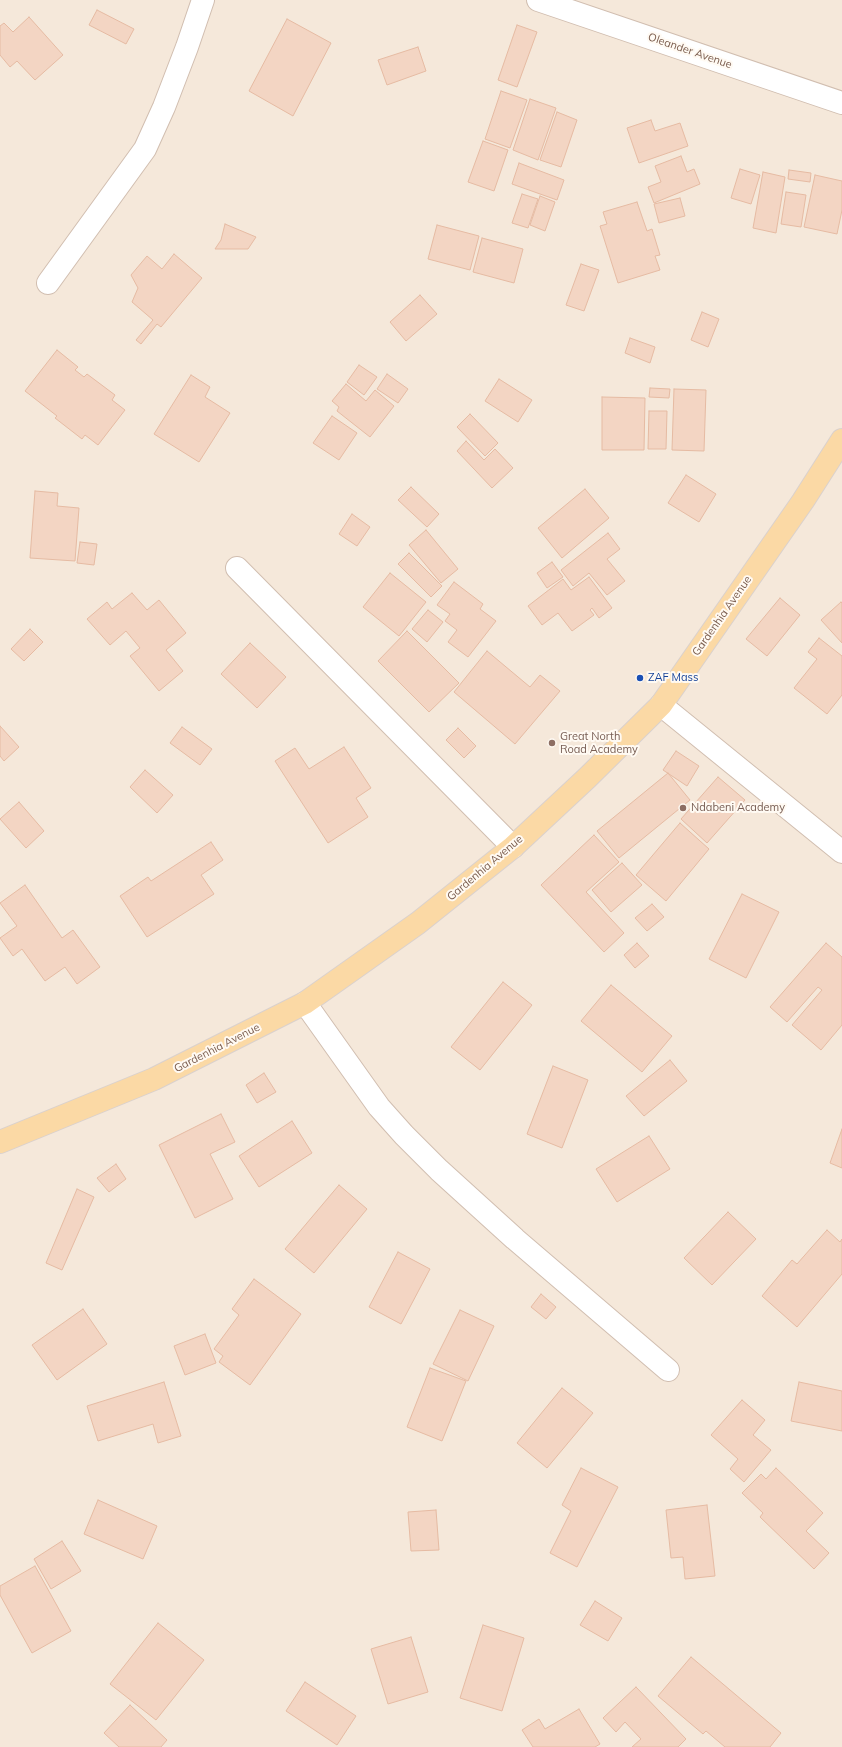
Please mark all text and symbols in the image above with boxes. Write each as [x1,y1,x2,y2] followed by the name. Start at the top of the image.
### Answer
[646,30,734,72] street label: Oleander Avenue
[690,574,754,658] street label: Gardenhia Avenue
[648,671,699,685] place label: ZAF Mass
[635,673,645,683] marker: ZAF Mass
[560,730,638,756] place label: Great North Road Academy
[547,738,557,748] marker: Great North Road Academy
[691,801,785,815] place label: Ndabeni Academy
[678,803,688,813] marker: Ndabeni Academy
[445,833,525,903] street label: Gardenhia Avenue
[172,1021,262,1075] street label: Gardenhia Avenue

